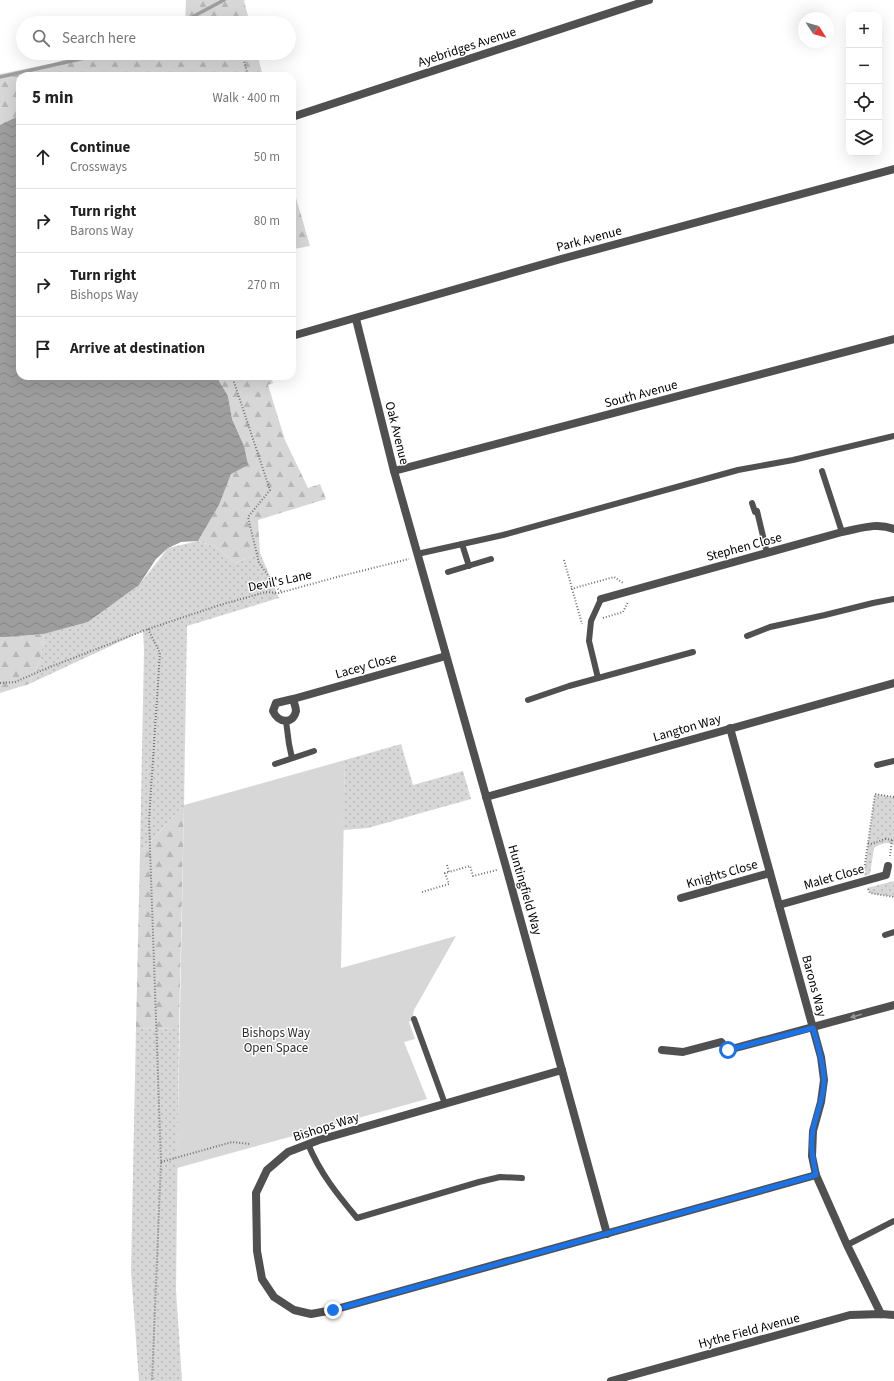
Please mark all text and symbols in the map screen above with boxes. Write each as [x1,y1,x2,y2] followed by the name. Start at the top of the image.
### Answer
[798,12,834,48] north arrow
[846,12,882,156] map controls
[846,12,882,48] button: +
[16,16,296,60] search box
[415,23,519,71] street label: Ayebridges Avenue
[30,27,52,49] icon: search
[62,28,136,49] text: Search here
[846,48,882,84] button: −
[846,84,882,120] button: locate
[32,86,73,110] text: 5 min
[212,89,280,107] text: Walk · 400 m
[846,120,882,156] button: layers
[70,137,130,158] text: Continue
[32,146,54,168] icon: ahead
[254,148,280,166] text: 50 m
[70,158,127,176] text: Crossways
[70,201,136,222] text: Turn right
[32,210,54,232] icon: right
[254,212,280,230] text: 80 m
[70,222,133,240] text: Barons Way
[554,222,624,256] street label: Park Avenue
[70,265,136,286] text: Turn right
[32,274,54,296] icon: right
[247,276,280,294] text: 270 m
[70,286,138,304] text: Bishops Way
[32,338,54,360] icon: arrive
[70,338,205,359] text: Arrive at destination
[602,376,680,412] street label: South Avenue
[380,400,414,466] street label: Oak Avenue
[704,528,784,566] street label: Stephen Close
[247,565,313,597] street label: Devil's Lane
[333,649,399,683] street label: Lacey Close
[651,710,723,746] street label: Langton Way
[504,843,546,937] street label: Huntingfield Way
[684,855,760,893] street label: Knights Close
[802,860,866,894] street label: Malet Close
[797,953,831,1019] street label: Barons Way
[850,1013,862,1019] one-way arrow
[242,1024,310,1057] park label: Bishops Way Open Space
[719,1041,737,1059] route start
[291,1108,361,1146] street label: Bishops Way
[324,1301,342,1319] route end
[696,1309,802,1353] street label: Hythe Field Avenue

